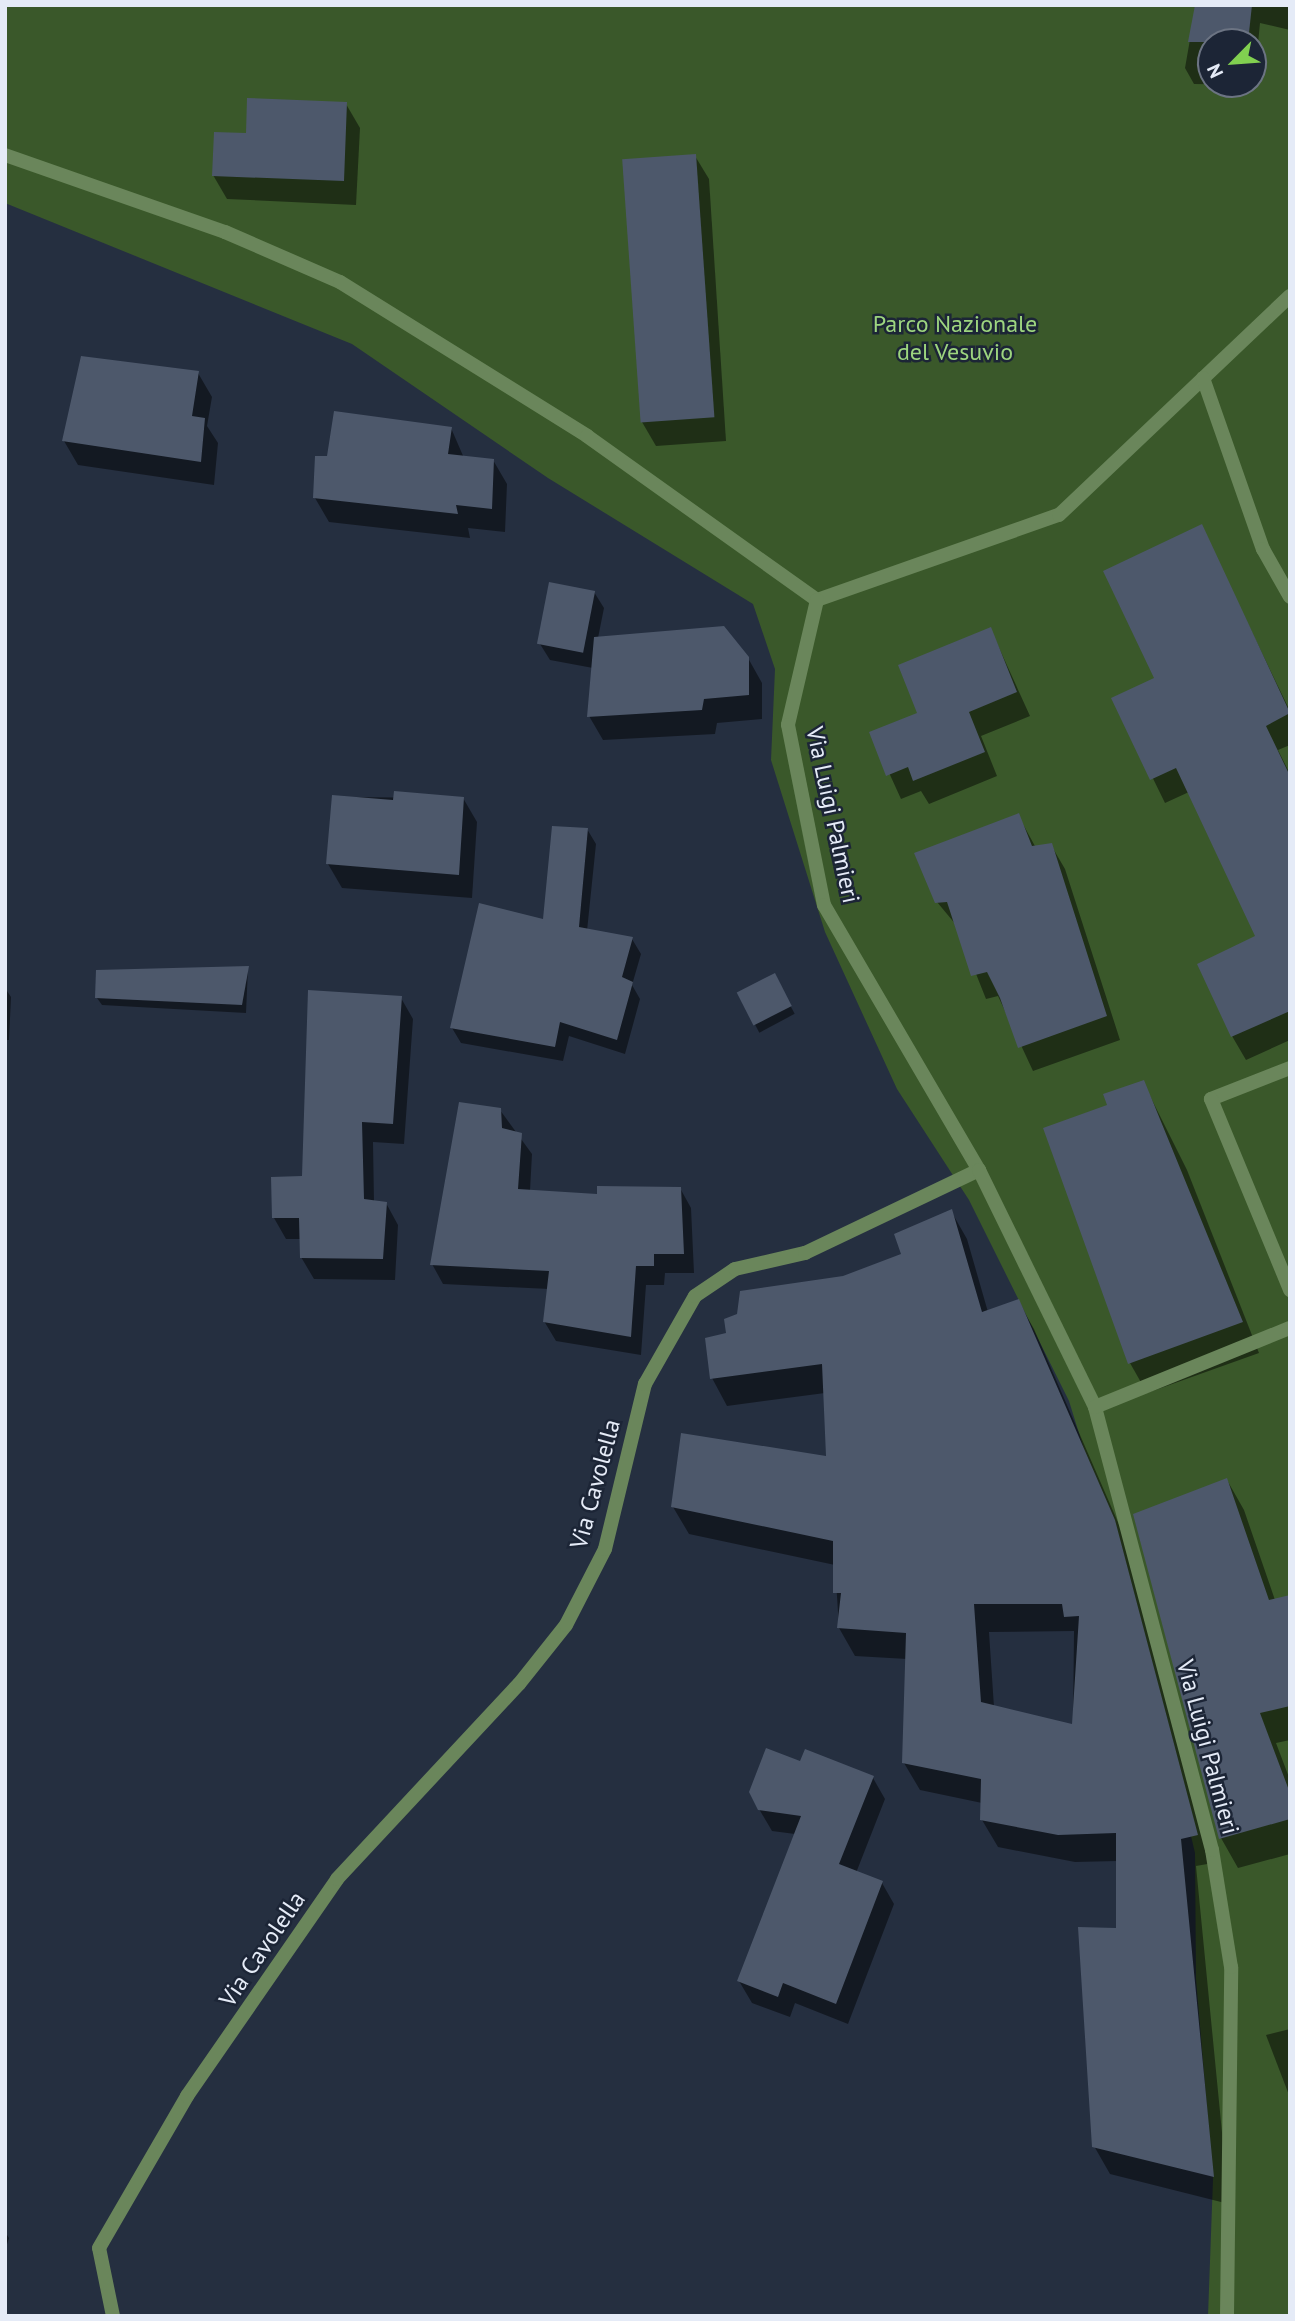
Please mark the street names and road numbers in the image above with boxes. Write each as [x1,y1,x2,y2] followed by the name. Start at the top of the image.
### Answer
[800,724,866,906] street label: Via Luigi Palmieri
[564,1416,626,1552] street label: Via Cavolella
[1171,1657,1245,1837] street label: Via Luigi Palmieri
[213,1886,311,2012] street label: Via Cavolella

